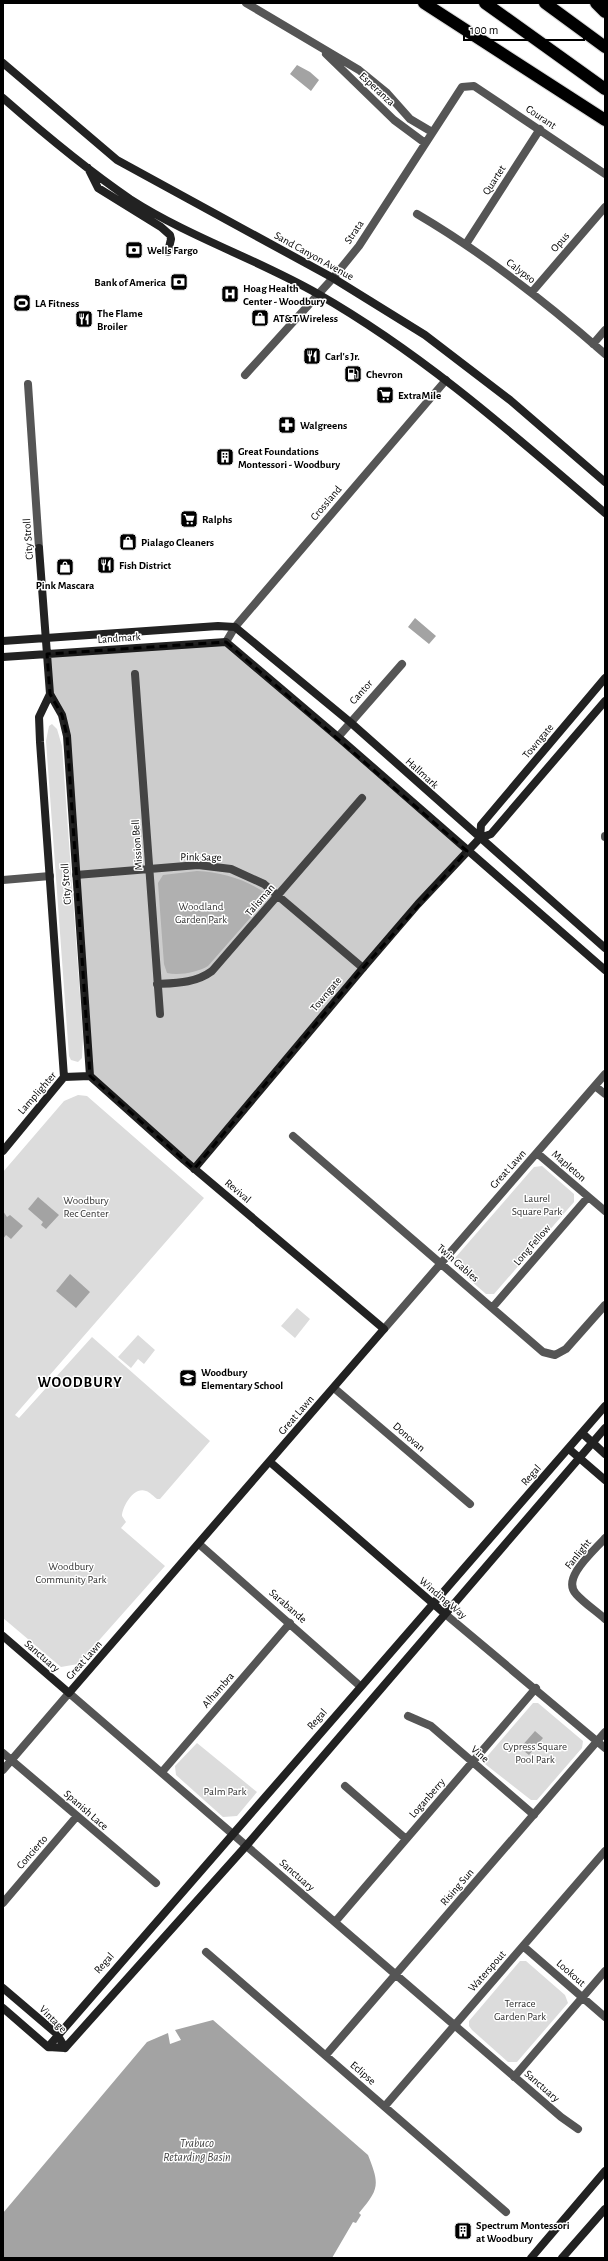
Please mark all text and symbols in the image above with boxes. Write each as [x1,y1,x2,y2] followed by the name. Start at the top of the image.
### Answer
[464,16,584,42] scale bar
[470,24,498,36] text: 100 m
[357,70,397,108] street label: Esperanza
[524,103,559,131] street label: Courant
[480,163,508,197] street label: Quartet
[342,218,366,246] street label: Strata
[273,230,355,282] street label: Sand Canyon Avenue
[549,230,571,254] street label: Opus
[124,240,144,260] bank icon: Wells Fargo
[147,245,198,256] place label: Wells Fargo
[504,257,538,285] street label: Calypso
[169,272,189,292] bank icon: Bank of America
[94,277,167,288] place label: Bank of America
[243,283,325,307] place label: Hoag Health Center - Woodbury
[220,284,240,304] hospital icon: Hoag Health Center - Woodbury
[12,293,32,313] sports icon: LA Fitness
[35,298,79,309] place label: LA Fitness
[97,308,143,332] place label: The Flame Broiler
[250,308,270,328] shop icon: AT&T Wireless
[74,309,94,329] restaurant icon: The Flame Broiler
[273,313,338,324] place label: AT&T Wireless
[302,346,322,366] restaurant icon: Carl's Jr.
[325,351,360,362] place label: Carl's Jr.
[343,364,363,384] fuel station icon: Chevron
[366,369,403,380] place label: Chevron
[375,385,395,405] supermarket icon: ExtraMile
[398,390,441,401] place label: ExtraMile
[277,415,297,435] pharmacy icon: Walgreens
[300,420,347,431] place label: Walgreens
[238,446,340,470] place label: Great Foundations Montessori - Woodbury
[215,447,235,467] building icon: Great Foundations Montessori - Woodbury
[308,483,344,522] street label: Crossland
[179,509,199,529] supermarket icon: Ralphs
[202,514,232,525] place label: Ralphs
[21,518,35,560] street label: City Stroll
[118,532,138,552] shop icon: Pialago Cleaners
[141,537,214,548] place label: Pialago Cleaners
[96,555,116,575] restaurant icon: Fish District
[55,557,75,577] shop icon: Pink Mascara
[119,560,172,571] place label: Fish District
[36,580,95,591] place label: Pink Mascara
[97,631,141,645] street label: Landmark
[347,677,375,706] street label: Cantor
[520,721,556,761] street label: Towngate
[403,755,441,791] street label: Hallmark
[130,819,144,871] street label: Mission Bell
[180,851,222,863] street label: Pink Sage
[59,863,73,905] street label: City Stroll
[243,882,277,918] street label: Talisman
[175,901,227,925] park label: Woodland Garden Park
[308,974,344,1014] street label: Towngate
[16,1069,59,1116] street label: Lamplighter
[488,1147,528,1191] street label: Great Lawn
[550,1148,588,1184] street label: Mapleton
[223,1177,253,1205] street label: Revival
[512,1193,562,1217] park label: Laurel Square Park
[63,1195,109,1219] park label: Woodbury Rec Center
[511,1222,553,1268] street label: Long Fellow
[435,1242,481,1284] street label: Twin Gables
[201,1367,283,1391] place label: Woodbury Elementary School
[178,1368,198,1388] school or university icon: Woodbury Elementary School
[37,1375,123,1390] district label: WOODBURY
[276,1393,316,1437] street label: Great Lawn
[391,1420,427,1454] street label: Donovan
[519,1462,543,1488] street label: Regal
[563,1537,594,1571] street label: Fanlight
[35,1561,107,1585] park label: Woodbury Community Park
[417,1575,469,1621] street label: Winding Way
[267,1587,309,1625] street label: Sarabande
[22,1638,62,1674] street label: Sanctuary
[64,1638,104,1682] street label: Great Lawn
[200,1670,236,1710] street label: Alhambra
[305,1706,329,1732] street label: Regal
[503,1741,567,1765] park label: Cypress Square Pool Park
[469,1743,491,1765] street label: Vine
[407,1776,447,1820] street label: Loganberry
[204,1786,246,1797] park label: Palm Park
[62,1788,110,1832] street label: Spanish Lace
[14,1833,50,1871] street label: Concierto
[277,1857,317,1893] street label: Sanctuary
[438,1867,476,1907] street label: Rising Sun
[466,1948,508,1994] street label: Waterspout
[92,1950,116,1976] street label: Regal
[554,1958,588,1989] street label: Lookout
[494,1998,546,2022] park label: Terrace Garden Park
[37,2003,69,2035] street label: Vintage
[348,2059,378,2087] street label: Eclipse
[522,2068,562,2104] street label: Sanctuary
[163,2137,231,2163] water label: Trabuco Retarding Basin
[476,2220,570,2244] place label: Spectrum Montessori at Woodbury
[453,2221,473,2241] building icon: Spectrum Montessori at Woodbury

